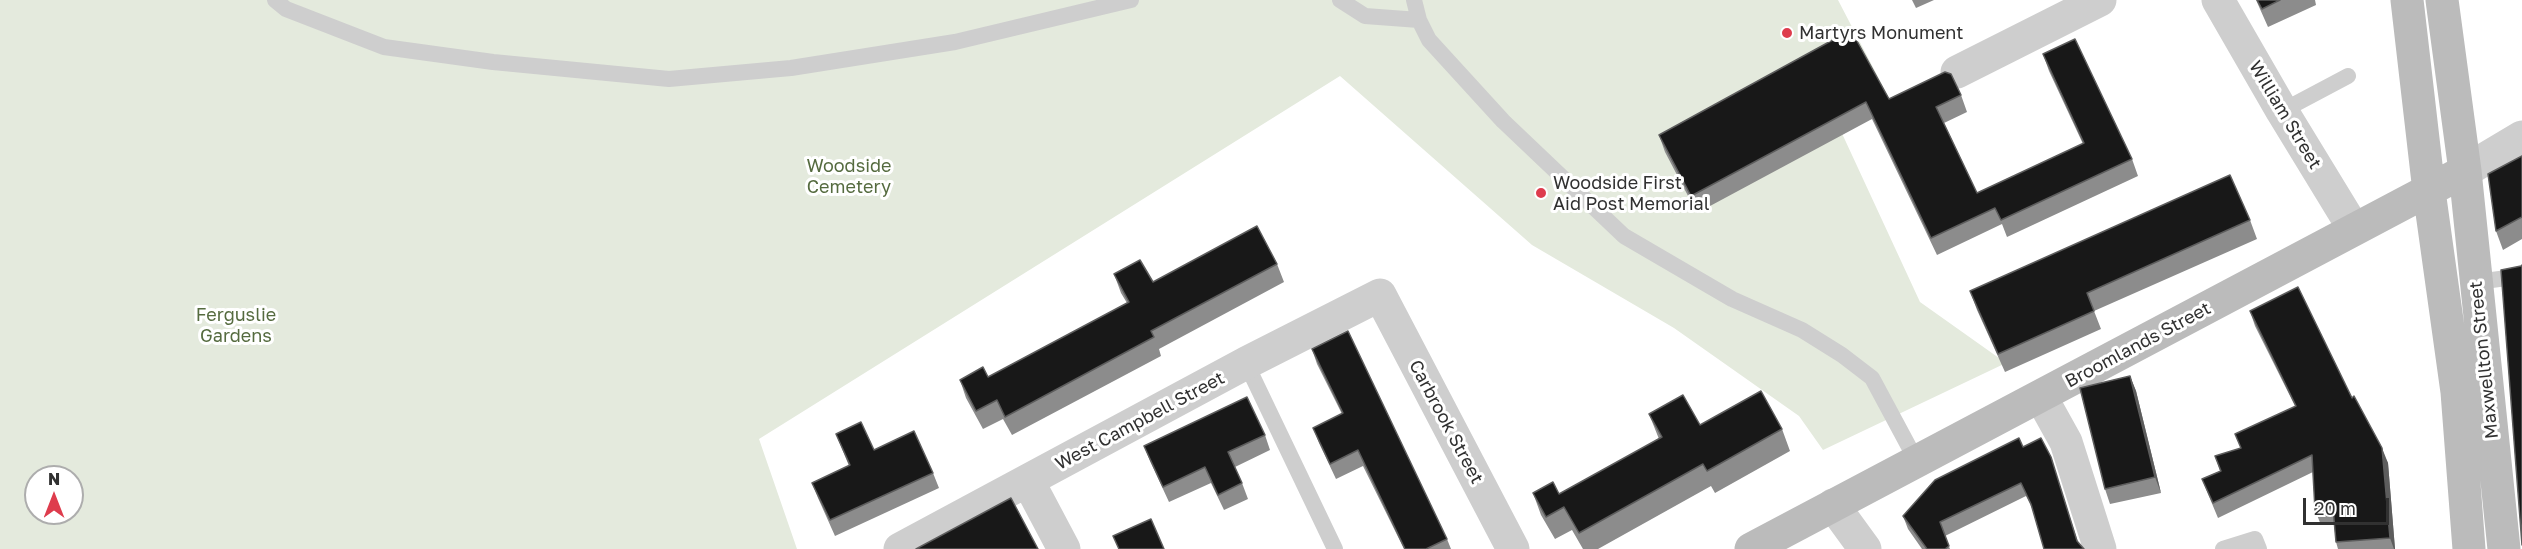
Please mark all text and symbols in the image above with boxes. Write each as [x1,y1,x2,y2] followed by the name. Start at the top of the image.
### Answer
[1799,22,1963,44] place label: Martyrs Monument
[1780,26,1794,40] marker: Martyrs Monument
[2244,57,2326,173] street label: William Street
[806,155,892,198] park label: Woodside Cemetery
[1553,172,1710,214] place label: Woodside First Aid Post Memorial
[1534,186,1548,200] marker: Woodside First Aid Post Memorial
[2465,280,2503,440] street label: Maxwellton Street
[2061,297,2215,393] street label: Broomlands Street
[196,304,276,346] park label: Ferguslie Gardens
[1404,356,1488,488] street label: Carbrook Street
[1052,367,1228,475] street label: West Campbell Street
[24,465,84,525] north arrow
[48,469,60,489] text: N
[2306,486,2392,524] scale bar
[2314,497,2356,519] text: 20 m

